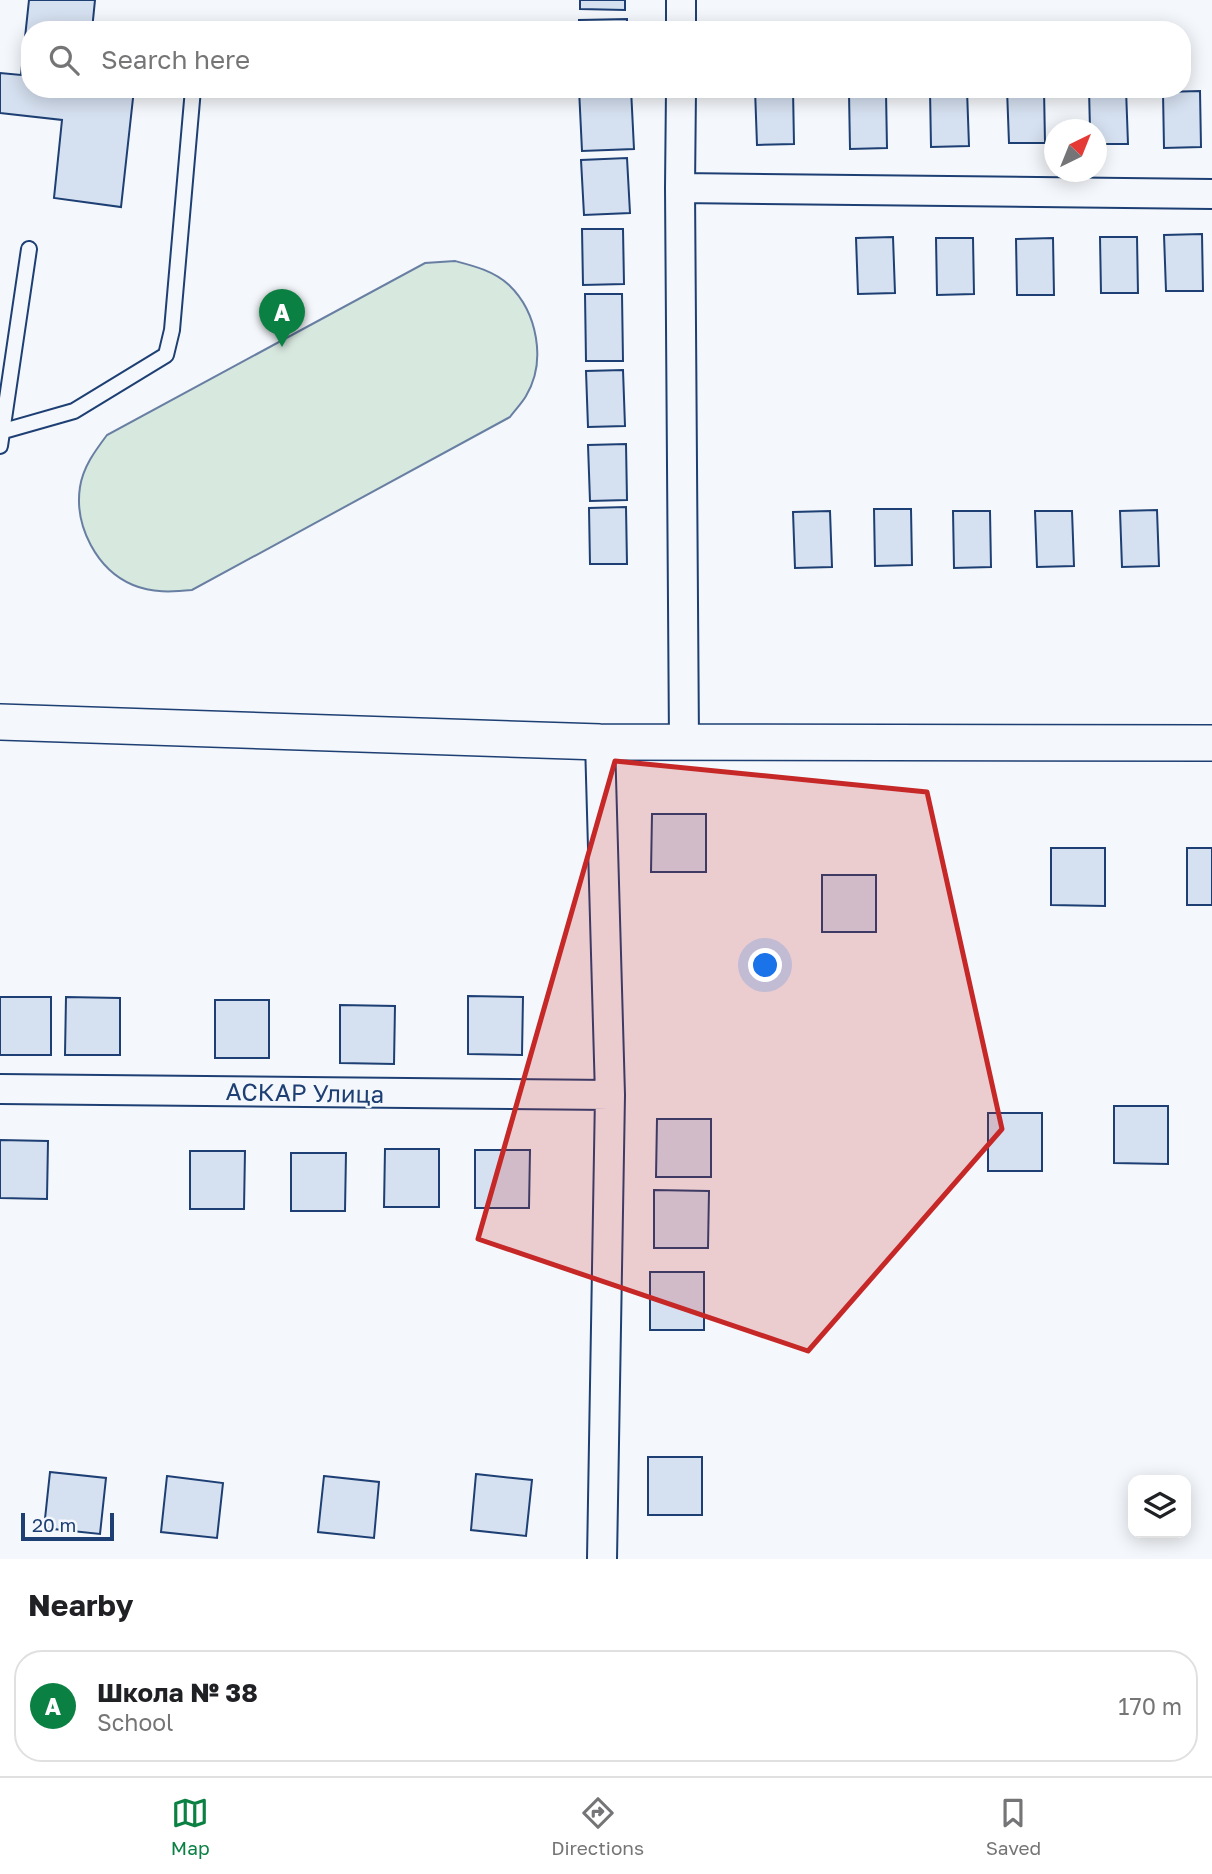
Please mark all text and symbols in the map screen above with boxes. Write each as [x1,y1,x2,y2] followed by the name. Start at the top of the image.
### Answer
[21,21,1191,98] search box
[45,41,83,79] icon: search
[101,44,250,75] text: Search here
[1044,119,1107,182] north arrow
[259,289,305,347] pin: A
[748,948,782,982] your location
[225,1076,385,1108] street label: АСКАР Улица
[1128,1475,1191,1538] map controls
[1128,1475,1191,1538] button: layers
[21,1510,114,1542] scale bar
[32,1513,76,1536] text: 20 m
[28,1587,133,1623] text: Nearby
[97,1677,258,1708] text: Школа № 38
[45,1692,61,1720] text: A
[1118,1692,1182,1720] text: 170 m
[97,1708,173,1736] text: School
[171,1794,210,1859] tab: Map
[551,1794,644,1859] tab: Directions
[986,1794,1041,1859] tab: Saved

